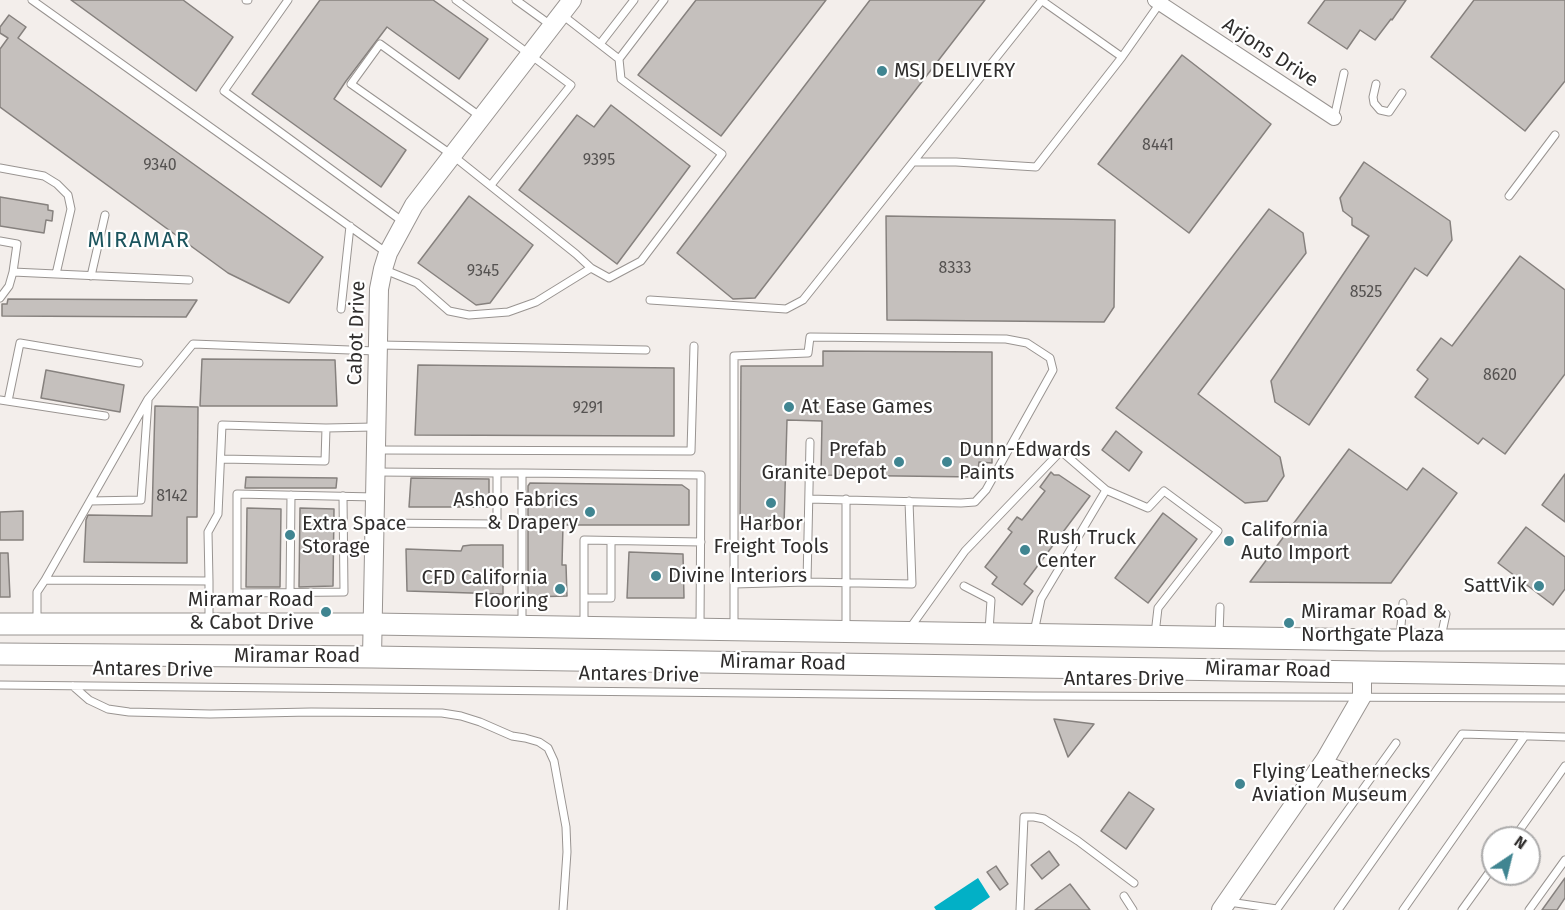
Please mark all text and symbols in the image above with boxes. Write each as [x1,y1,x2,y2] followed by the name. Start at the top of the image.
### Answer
[1218,13,1322,93] street label: Arjons Drive
[894,59,1015,83] place label: MSJ DELIVERY
[875,64,889,78] marker: MSJ DELIVERY
[1142,136,1174,156] house number: 8441
[583,151,615,171] house number: 9395
[143,156,177,176] house number: 9340
[87,228,191,254] district label: MIRAMAR
[939,259,971,279] house number: 8333
[467,262,499,282] house number: 9345
[343,280,371,386] street label: Cabot Drive
[1350,283,1382,303] house number: 8525
[1483,366,1517,386] house number: 8620
[801,395,933,419] place label: At Ease Games
[573,399,603,419] house number: 9291
[782,400,796,414] marker: At Ease Games
[761,438,887,485] place label: Prefab Granite Depot
[959,438,1091,485] place label: Dunn-Edwards Paints
[892,455,906,469] marker: Prefab Granite Depot
[940,455,954,469] marker: Dunn-Edwards Paints
[156,487,188,507] house number: 8142
[453,488,578,535] place label: Ashoo Fabrics & Drapery
[764,496,778,510] marker: Harbor Freight Tools
[583,505,597,519] marker: Ashoo Fabrics & Drapery
[302,512,406,559] place label: Extra Space Storage
[713,512,829,559] place label: Harbor Freight Tools
[1241,518,1350,565] place label: California Auto Import
[1037,526,1136,573] place label: Rush Truck Center
[283,528,297,542] marker: Extra Space Storage
[1222,534,1236,548] marker: California Auto Import
[1018,543,1032,557] marker: Rush Truck Center
[668,564,807,588] place label: Divine Interiors
[421,566,548,613] place label: CFD California Flooring
[649,569,663,583] marker: Divine Interiors
[1464,574,1527,598] place label: SattVik
[1532,579,1546,593] marker: SattVik
[553,582,567,596] marker: CFD California Flooring
[188,588,314,635] place label: Miramar Road & Cabot Drive
[1301,600,1447,647] place label: Miramar Road & Northgate Plaza
[319,605,333,619] marker: Miramar Road & Cabot Drive
[1282,616,1296,630] marker: Miramar Road & Northgate Plaza
[234,644,360,668] street label: Miramar Road
[720,650,846,676] street label: Miramar Road
[92,657,214,683] street label: Antares Drive
[1205,657,1331,683] street label: Miramar Road
[578,662,700,688] street label: Antares Drive
[1064,667,1184,691] street label: Antares Drive
[1252,760,1430,807] place label: Flying Leathernecks Aviation Museum
[1233,777,1247,791] marker: Flying Leathernecks Aviation Museum
[1481,826,1541,886] north arrow
[1511,832,1530,853] text: N

